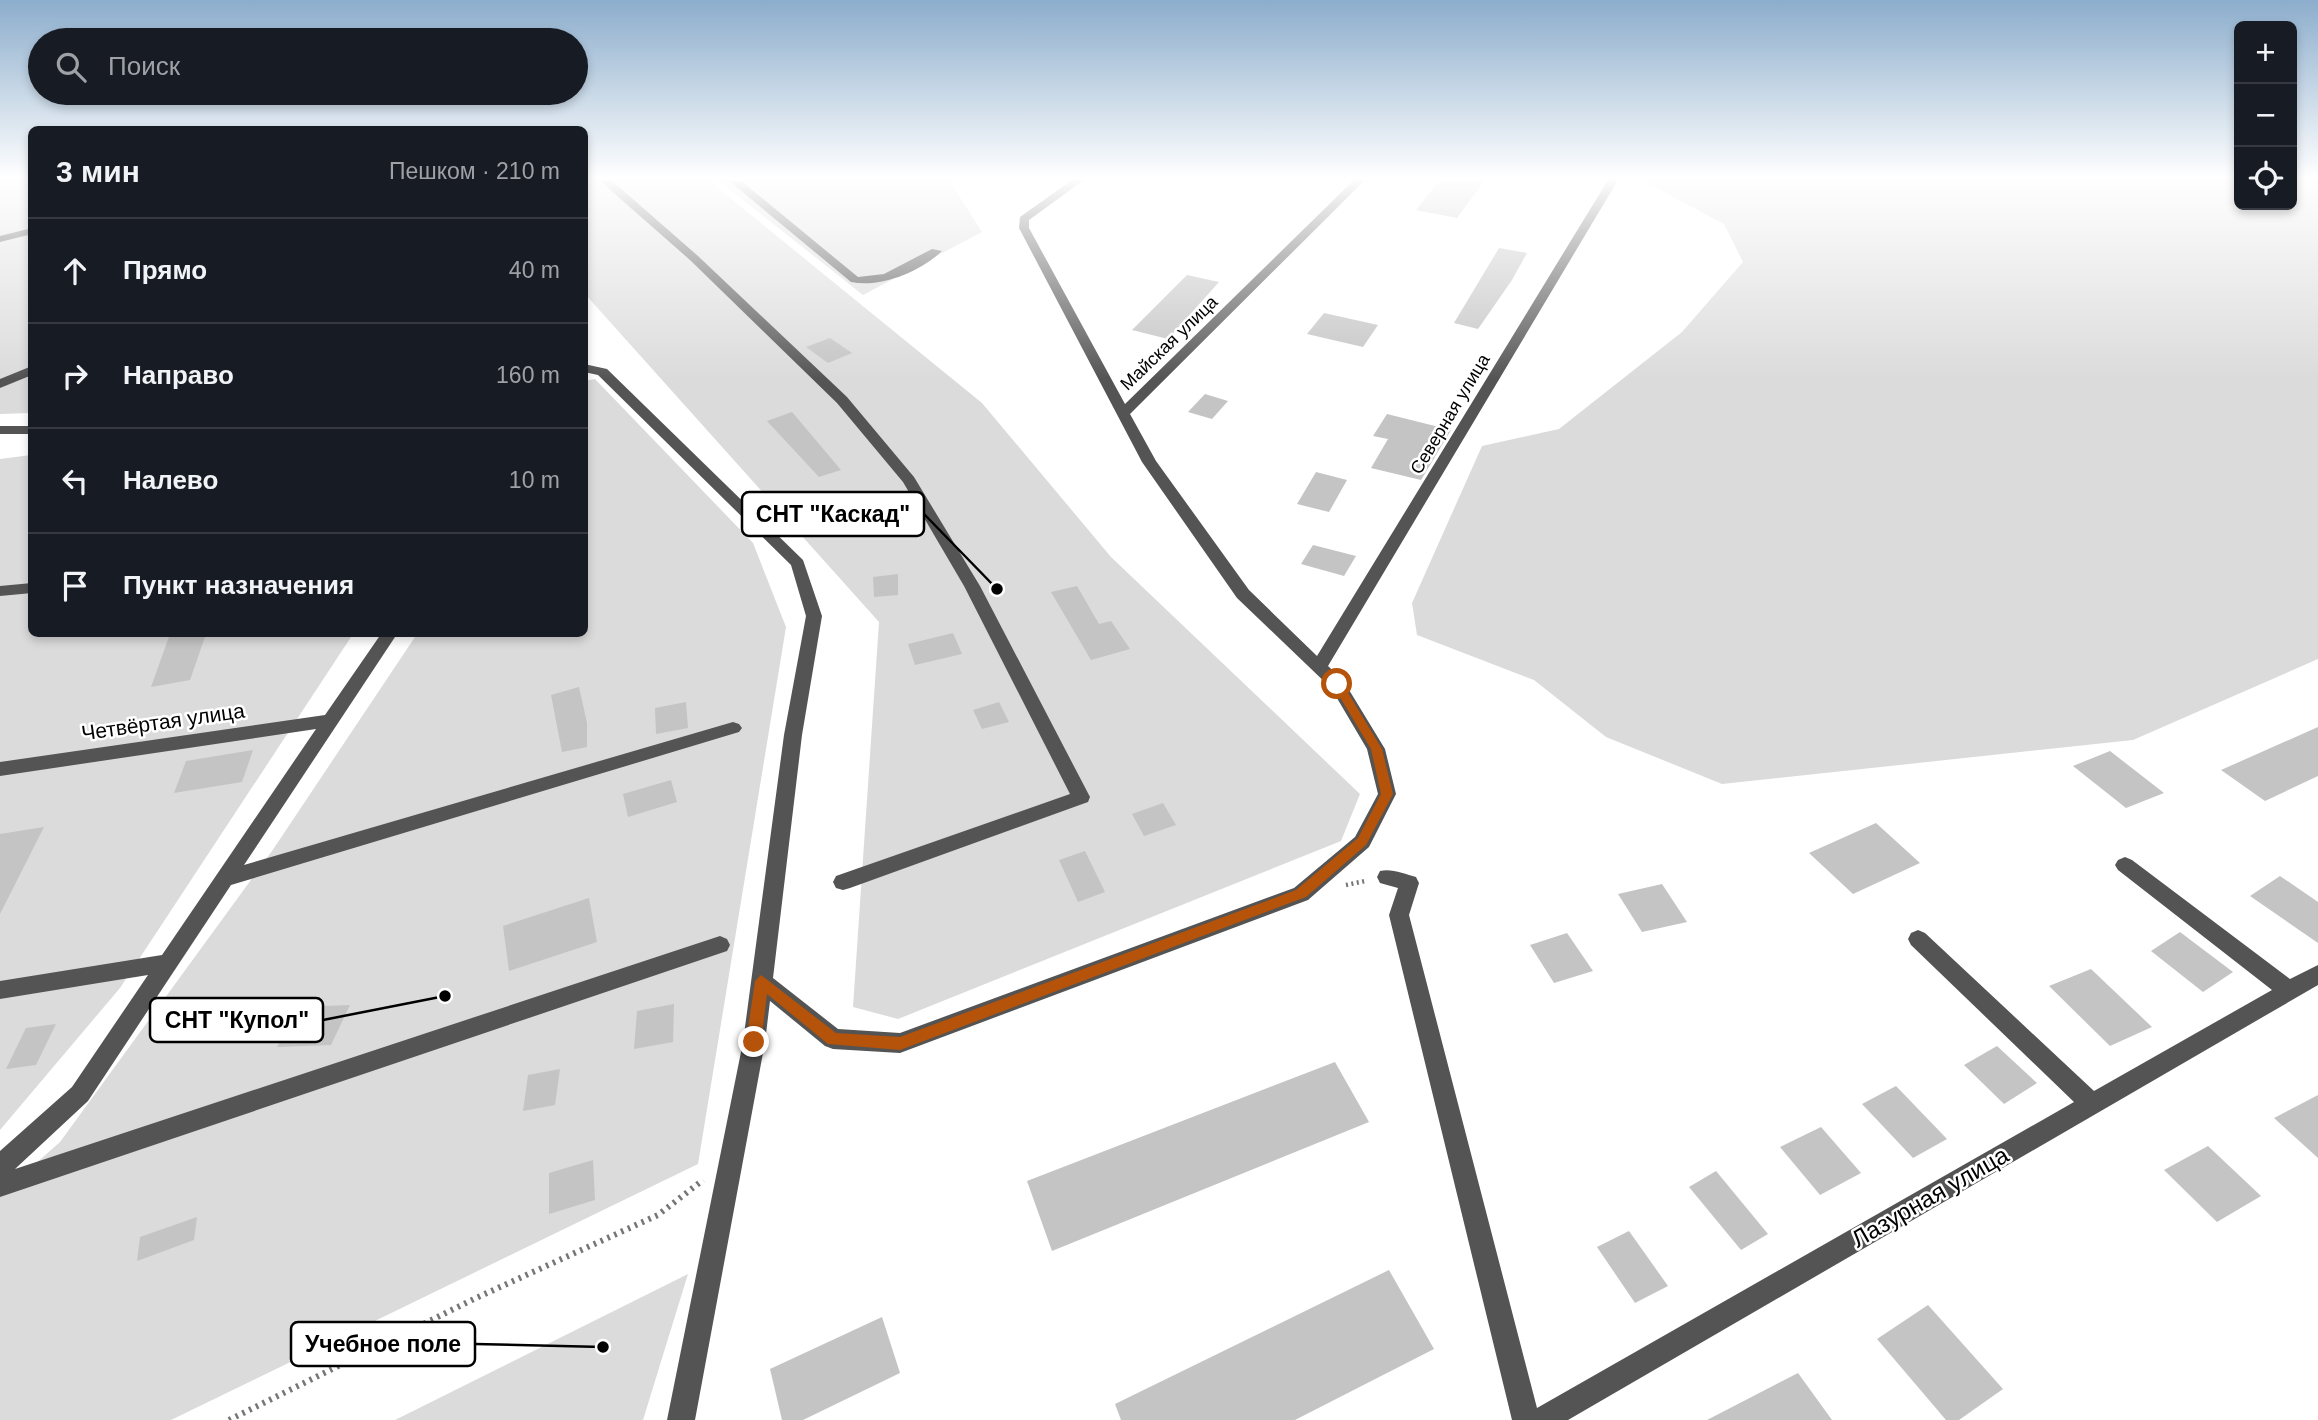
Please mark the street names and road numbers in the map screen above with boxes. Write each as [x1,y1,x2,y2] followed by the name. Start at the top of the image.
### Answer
[1116,291,1222,394] street label: Майская улица
[1406,349,1494,478] street label: Северная улица
[80,699,246,744] street label: Четвёртая улица
[1846,1140,2014,1252] street label: Лазурная улица

